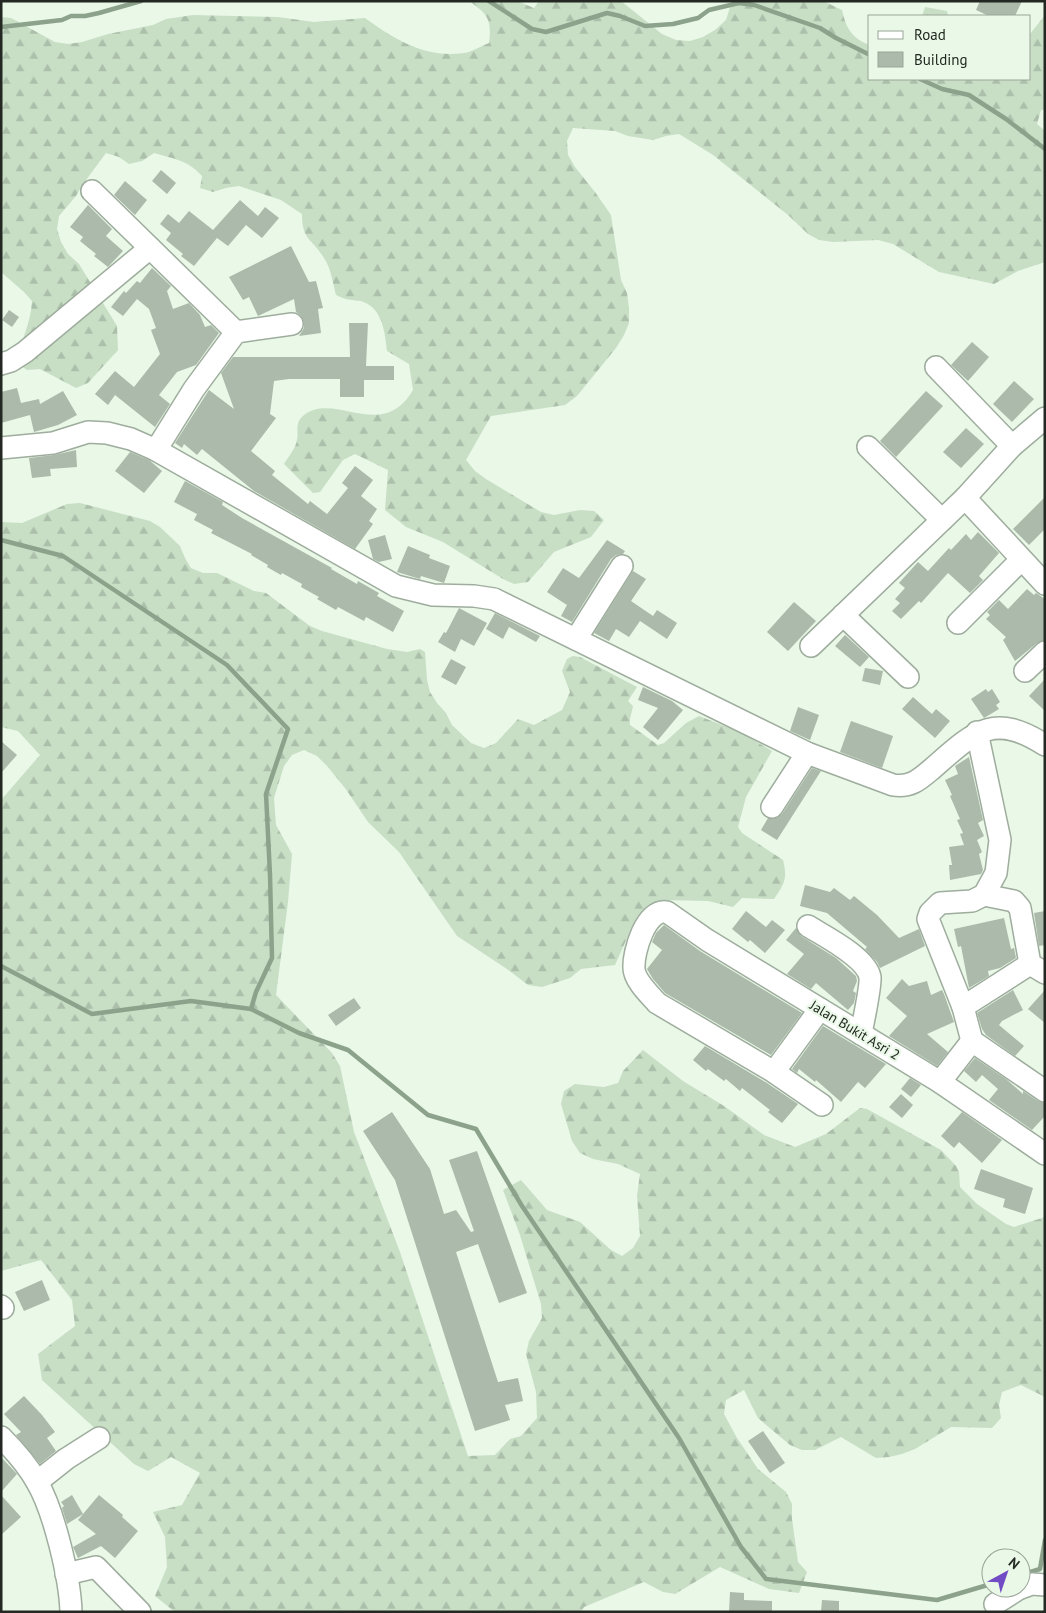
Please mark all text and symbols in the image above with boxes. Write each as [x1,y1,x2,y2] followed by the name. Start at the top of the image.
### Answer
[868,15,1031,80] legend
[914,25,946,44] text: Road
[914,50,968,69] text: Building
[806,996,903,1064] street label: Jalan Bukit Asri 2
[981,1548,1031,1598] north arrow
[1005,1553,1024,1573] text: N

